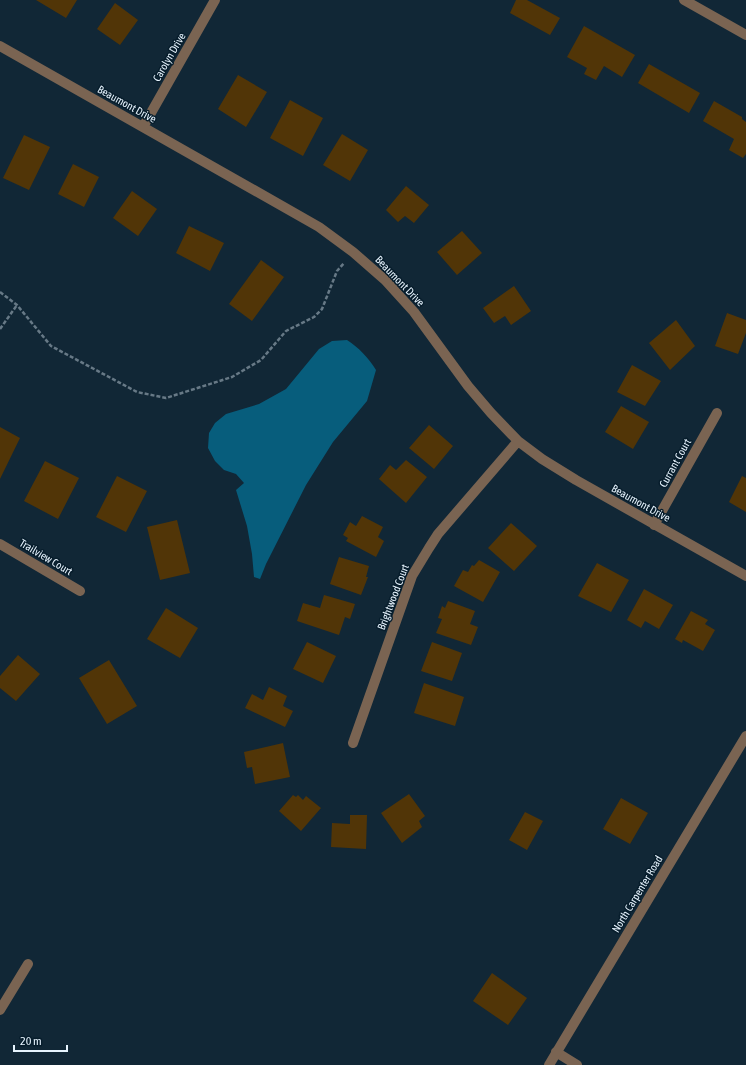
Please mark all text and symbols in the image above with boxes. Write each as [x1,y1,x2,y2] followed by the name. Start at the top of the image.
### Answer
[150,31,188,83] street label: Carolyn Drive
[96,83,158,125] street label: Beaumont Drive
[373,253,427,309] street label: Beaumont Drive
[657,437,693,489] street label: Currant Court
[610,482,672,524] street label: Beaumont Drive
[17,537,75,577] street label: Trailview Court
[375,562,411,632] street label: Brightwood Court
[609,853,665,935] street label: North Carpenter Road
[14,1027,67,1053] scale bar
[20,1034,42,1048] text: 20 m

